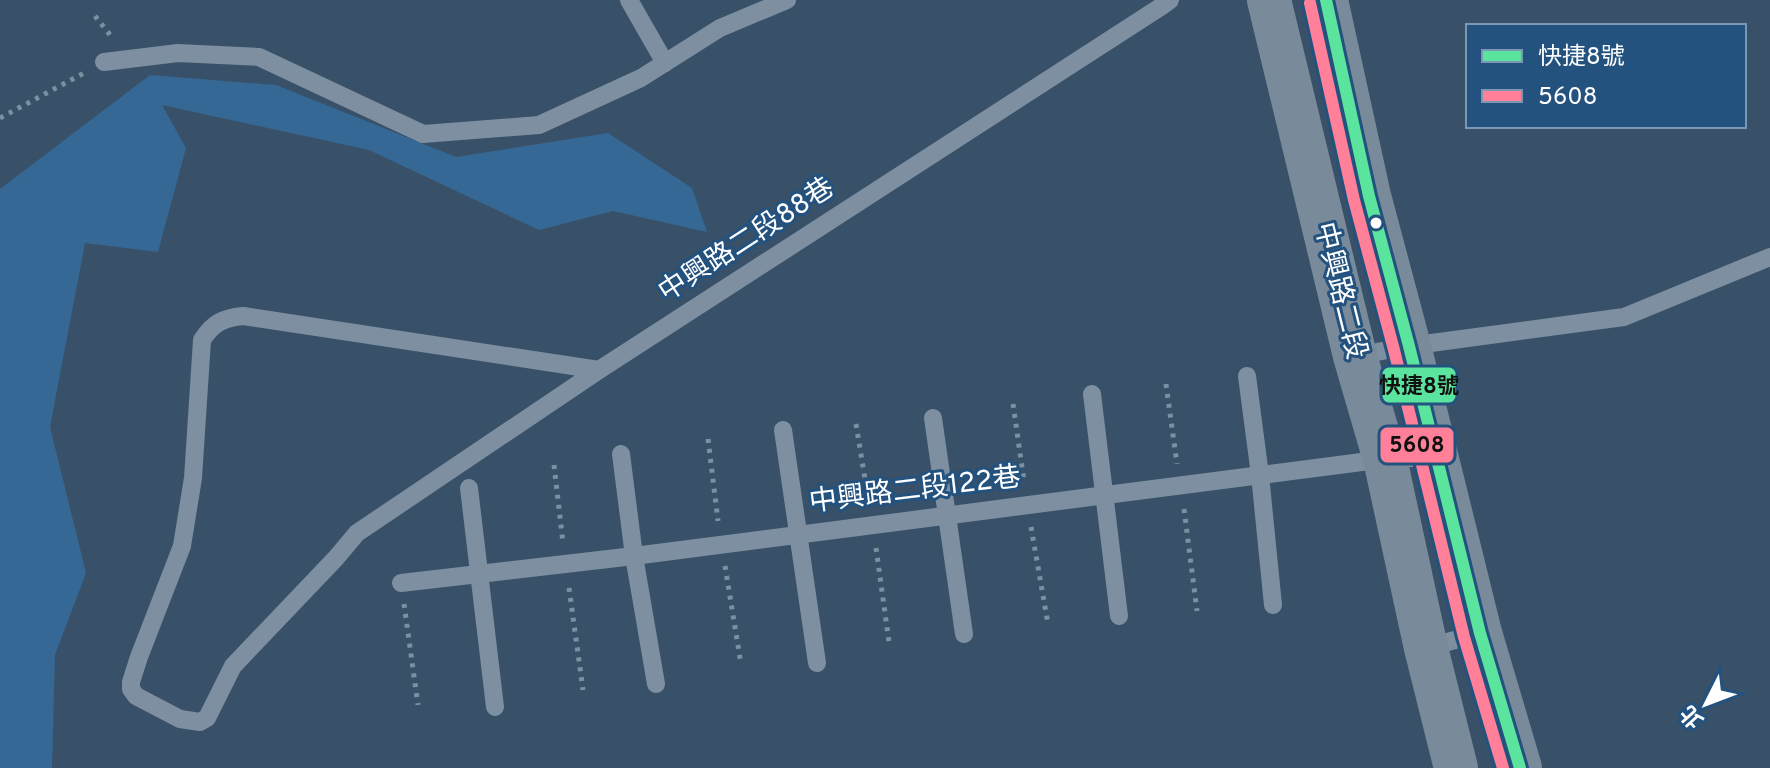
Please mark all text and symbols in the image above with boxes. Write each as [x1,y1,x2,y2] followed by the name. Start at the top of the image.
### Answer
[1466,24,1746,128] legend
[1538,43,1625,73] text: 快捷8號
[1538,83,1597,113] text: 5608
[652,171,842,311] street label: 中興路二段88巷
[1368,215,1384,231] unlabelled marker
[1305,219,1373,363] street label: 中興路二段
[1381,366,1457,404] line badge: 快捷8號
[1379,374,1459,401] text: 快捷8號
[1379,426,1455,464] line badge: 5608
[1389,433,1445,460] text: 5608
[807,460,1023,522] street label: 中興路二段122巷
[1666,664,1746,744] north arrow
[1676,698,1710,733] text: 北

